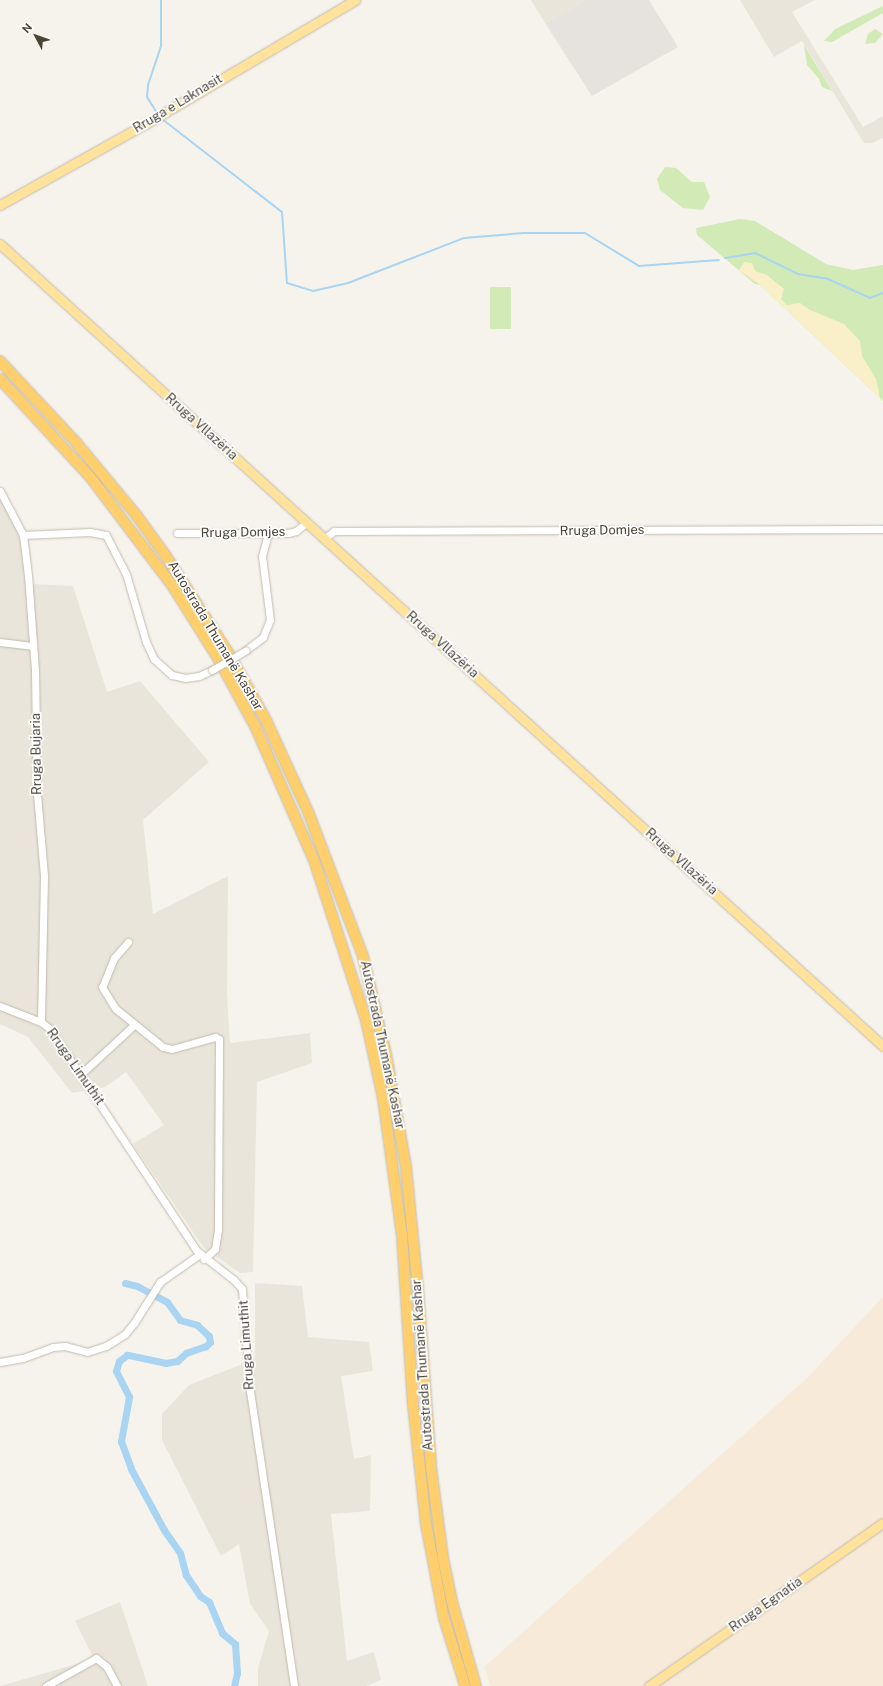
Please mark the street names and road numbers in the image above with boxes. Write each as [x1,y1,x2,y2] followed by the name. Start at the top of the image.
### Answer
[131,71,225,137] street label: Rruga e Laknasit
[162,390,240,464] street label: Rruga Vllazëria
[560,522,644,540] street label: Rruga Domjes
[201,524,285,542] street label: Rruga Domjes
[164,558,266,714] street label: Autostrada Thumanë Kashar
[403,608,481,682] street label: Rruga Vllazëria
[28,713,46,795] street label: Rruga Bujaria
[642,825,720,899] street label: Rruga Vllazëria
[356,959,408,1131] street label: Autostrada Thumanë Kashar
[43,1026,107,1108] street label: Rruga Limuthit
[409,1279,437,1451] street label: Autostrada Thumanë Kashar
[236,1300,258,1390] street label: Rruga Limuthit
[727,1574,805,1636] street label: Rruga Egnatia

